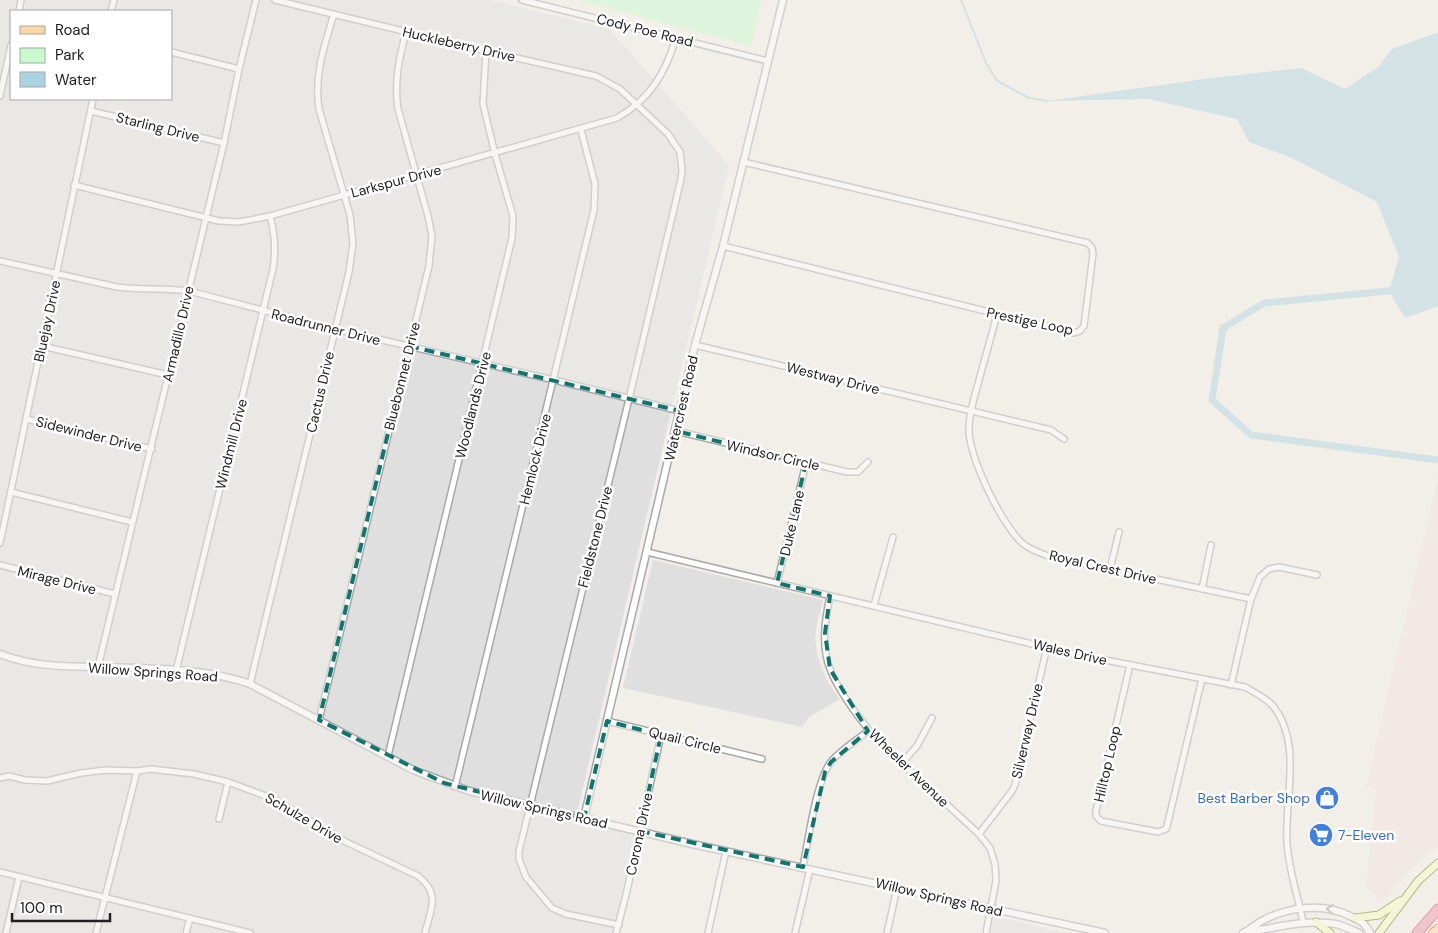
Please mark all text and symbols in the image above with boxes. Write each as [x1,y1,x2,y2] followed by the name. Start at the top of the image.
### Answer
[595,9,695,51] street label: Cody Poe Road
[10,10,172,100] legend
[55,20,90,40] text: Road
[401,22,517,66] street label: Huckleberry Drive
[55,45,85,65] text: Park
[55,70,97,90] text: Water
[114,108,202,146] street label: Starling Drive
[349,160,443,202] street label: Larkspur Drive
[30,278,64,363] street label: Bluejay Drive
[158,284,198,384] street label: Armadillo Drive
[985,303,1075,339] street label: Prestige Loop
[270,305,382,349] street label: Roadrunner Drive
[380,320,424,432] street label: Bluebonnet Drive
[302,350,338,434] street label: Cactus Drive
[451,350,495,460] street label: Woodlands Drive
[660,353,702,463] street label: Watercrest Road
[784,358,882,398] street label: Westway Drive
[211,397,251,491] street label: Windmill Drive
[34,412,144,456] street label: Sidewinder Drive
[515,412,555,506] street label: Hemlock Drive
[725,436,822,475] street label: Windsor Circle
[574,484,616,590] street label: Fieldstone Drive
[776,488,808,558] street label: Duke Lane
[1048,546,1158,588] street label: Royal Crest Drive
[16,562,98,598] street label: Mirage Drive
[1031,635,1109,669] street label: Wales Drive
[87,658,219,686] street label: Willow Springs Road
[1007,682,1047,780] street label: Silverway Drive
[647,722,723,758] street label: Quail Circle
[1089,724,1125,804] street label: Hilltop Loop
[865,725,953,811] street label: Wheeler Avenue
[1314,785,1340,811] shop icon: Best Barber Shop
[479,786,609,832] street label: Willow Springs Road
[262,789,346,847] street label: Schulze Drive
[1198,789,1310,807] place label: Best Barber Shop
[621,791,657,877] street label: Corona Drive
[1308,822,1334,848] supermarket icon: 7-Eleven
[1338,826,1394,844] place label: 7-Eleven
[874,874,1004,920] street label: Willow Springs Road
[12,890,110,922] scale bar
[20,898,63,918] text: 100 m
[1326,904,1334,915] one-way arrow

